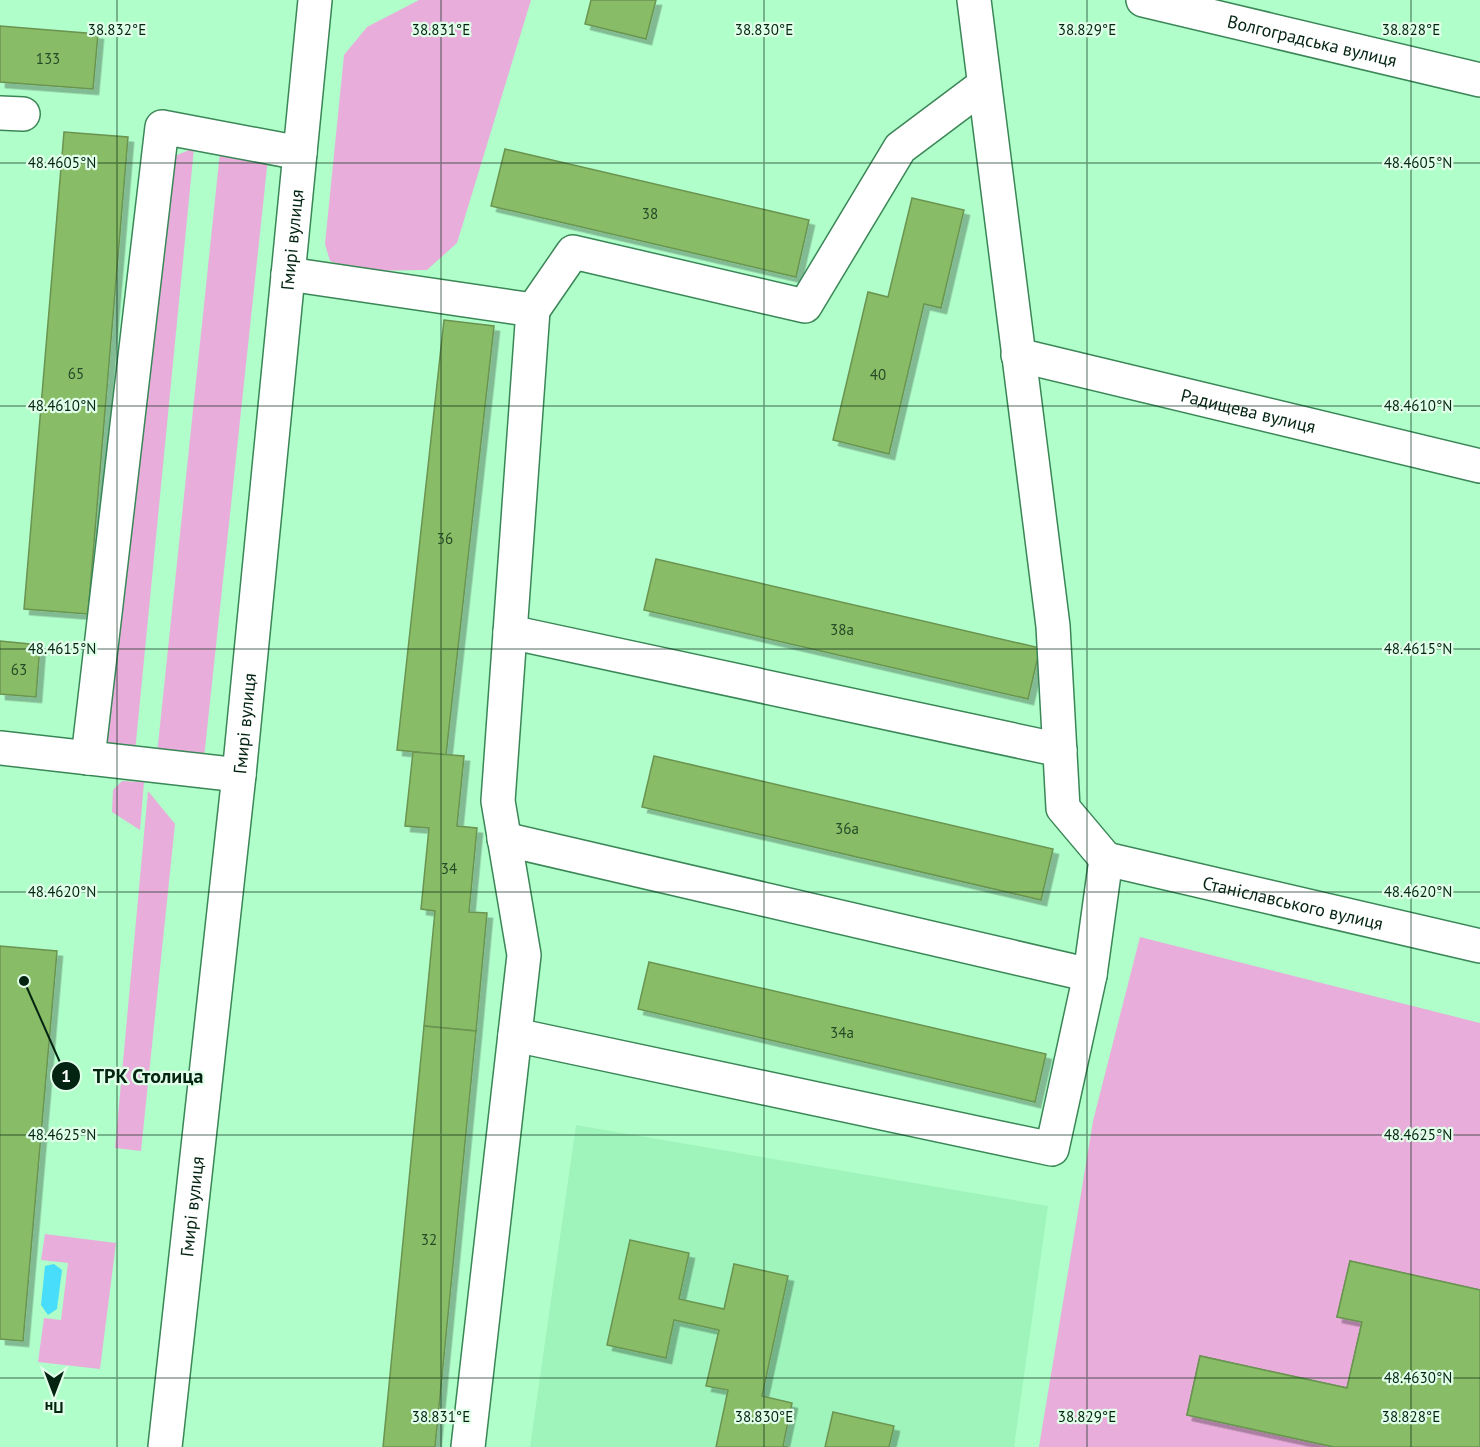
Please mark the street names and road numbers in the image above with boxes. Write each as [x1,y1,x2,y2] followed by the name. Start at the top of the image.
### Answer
[1225,9,1399,71] street label: Волгоградська вулиця
[275,188,308,291] street label: Гмирі вулиця
[1179,383,1318,438] street label: Радищева вулиця
[228,672,260,775] street label: Гмирі вулиця
[1200,870,1386,935] street label: Станіславського вулиця
[175,1155,208,1258] street label: Гмирі вулиця

